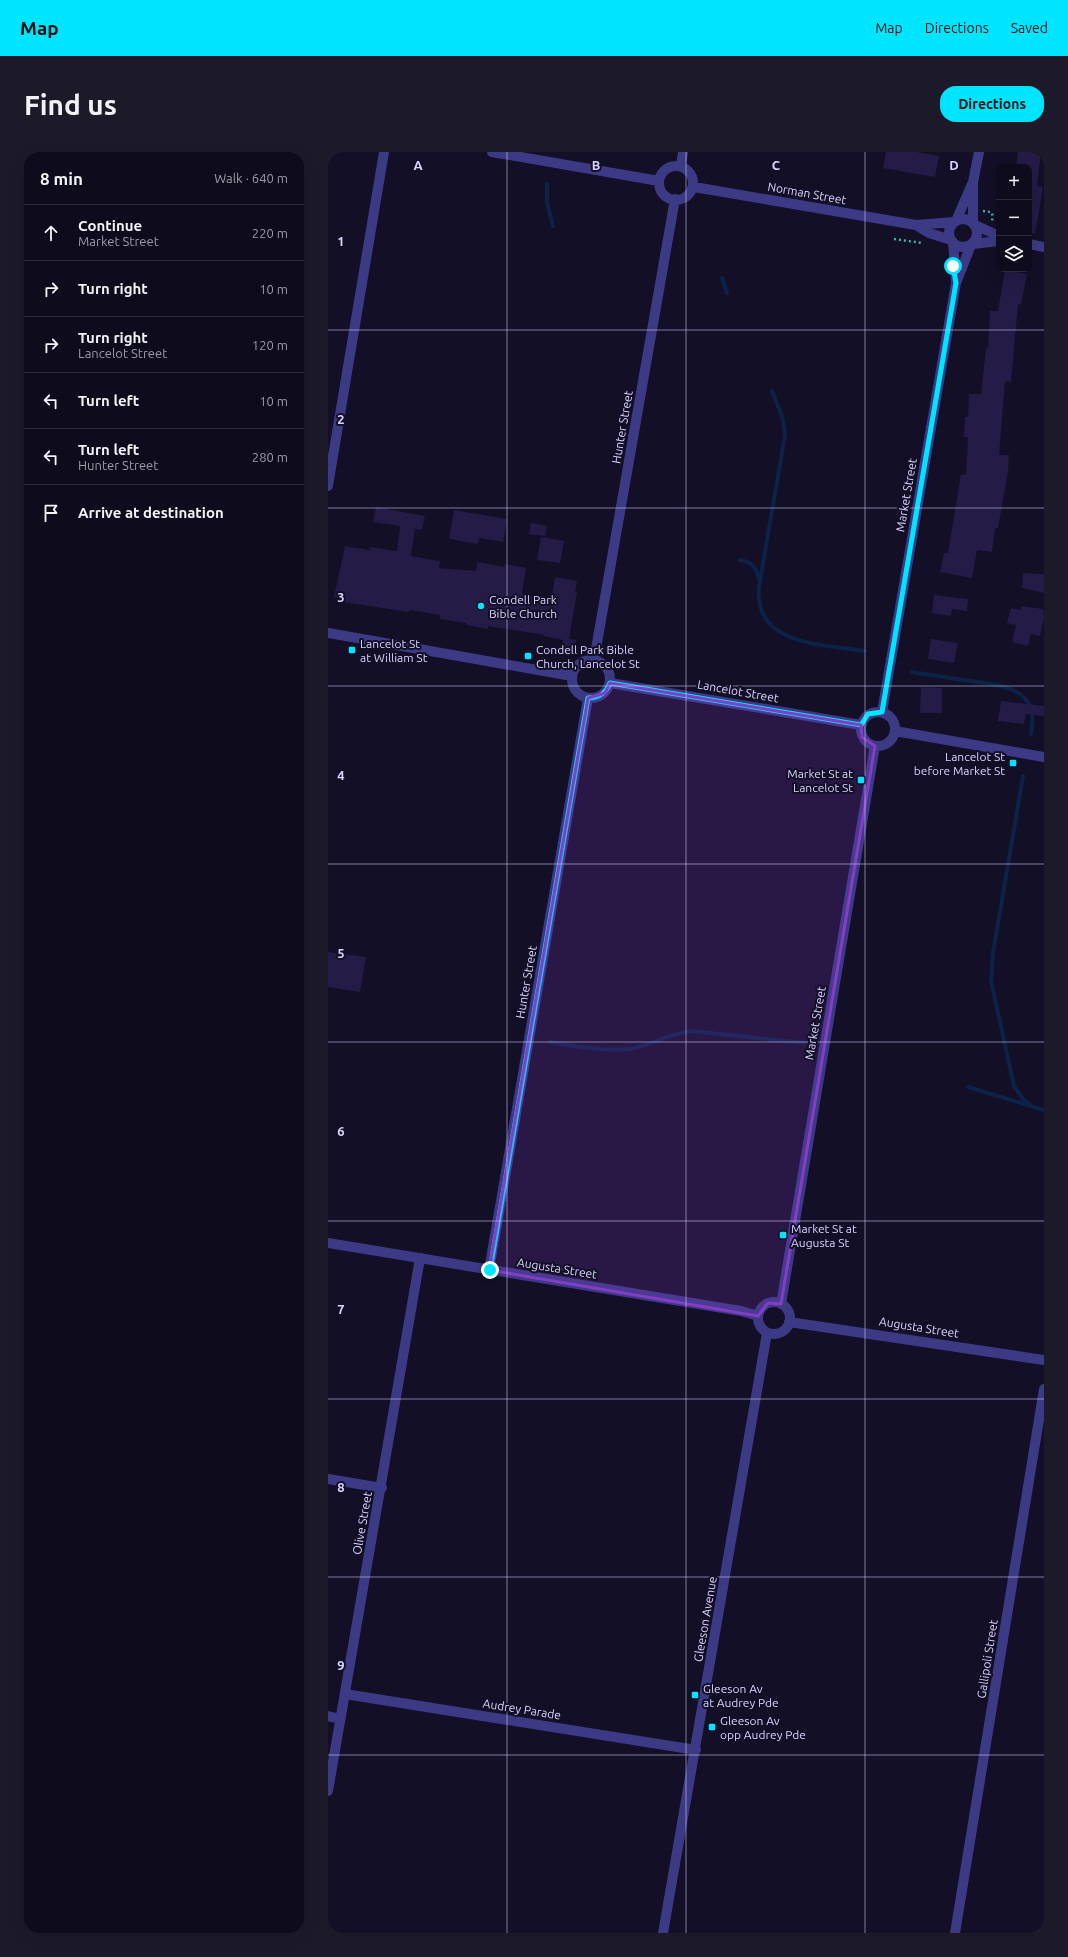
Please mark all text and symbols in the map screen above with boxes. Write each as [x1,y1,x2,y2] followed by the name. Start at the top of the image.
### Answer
[20,17,59,39] text: Map
[875,20,903,36] text: Map
[925,20,989,36] text: Directions
[1011,20,1048,36] text: Saved
[940,86,1044,122] button: Directions
[24,89,117,120] text: Find us
[413,158,423,172] text: A
[592,158,601,172] text: B
[772,158,781,172] text: C
[949,158,959,172] text: D
[996,164,1032,272] map controls
[996,164,1032,200] button: +
[40,169,83,188] text: 8 min
[214,171,288,185] text: Walk · 640 m
[767,180,848,206] street label: Norman Street
[996,200,1032,236] button: −
[78,217,142,234] text: Continue
[40,222,62,244] icon: ahead
[252,226,288,240] text: 220 m
[78,234,159,248] text: Market Street
[337,234,345,248] text: 1
[996,236,1032,272] button: layers
[944,257,962,275] route start
[40,278,62,300] icon: right
[78,280,148,297] text: Turn right
[259,282,288,296] text: 10 m
[78,329,148,346] text: Turn right
[40,334,62,356] icon: right
[252,338,288,352] text: 120 m
[78,346,167,360] text: Lancelot Street
[609,389,635,465] street label: Hunter Street
[40,390,62,412] icon: left
[78,392,139,409] text: Turn left
[259,394,288,408] text: 10 m
[337,412,345,426] text: 2
[78,441,139,458] text: Turn left
[40,446,62,468] icon: left
[252,450,288,464] text: 280 m
[893,457,919,533] street label: Market Street
[78,458,158,472] text: Hunter Street
[40,502,62,524] icon: arrive
[78,504,224,521] text: Arrive at destination
[337,590,345,604] text: 3
[489,593,557,620] place label: Condell Park Bible Church
[476,601,486,611] marker: Condell Park Bible Church
[360,637,428,664] place label: Lancelot St at William St
[536,643,640,670] place label: Condell Park Bible Church, Lancelot St
[347,645,357,655] marker: Lancelot St at William St
[523,651,533,661] marker: Condell Park Bible Church, Lancelot St
[696,677,780,705] street label: Lancelot Street
[914,750,1005,777] place label: Lancelot St before Market St
[1008,758,1018,768] marker: Lancelot St before Market St
[787,767,853,794] place label: Market St at Lancelot St
[337,768,345,782] text: 4
[856,775,866,785] marker: Market St at Lancelot St
[513,944,539,1020] street label: Hunter Street
[337,946,345,960] text: 5
[802,985,828,1061] street label: Market Street
[337,1124,345,1138] text: 6
[791,1222,857,1249] place label: Market St at Augusta St
[778,1230,788,1240] marker: Market St at Augusta St
[516,1255,598,1281] street label: Augusta Street
[481,1261,499,1279] route end
[337,1302,345,1316] text: 7
[878,1314,960,1340] street label: Augusta Street
[337,1480,345,1494] text: 8
[350,1490,374,1556] street label: Olive Street
[691,1575,719,1663] street label: Gleeson Avenue
[974,1618,1000,1699] street label: Gallipoli Street
[337,1658,345,1672] text: 9
[703,1682,779,1709] place label: Gleeson Av at Audrey Pde
[690,1690,700,1700] marker: Gleeson Av at Audrey Pde
[482,1696,562,1722] street label: Audrey Parade
[720,1714,806,1741] place label: Gleeson Av opp Audrey Pde
[707,1722,717,1732] marker: Gleeson Av opp Audrey Pde

